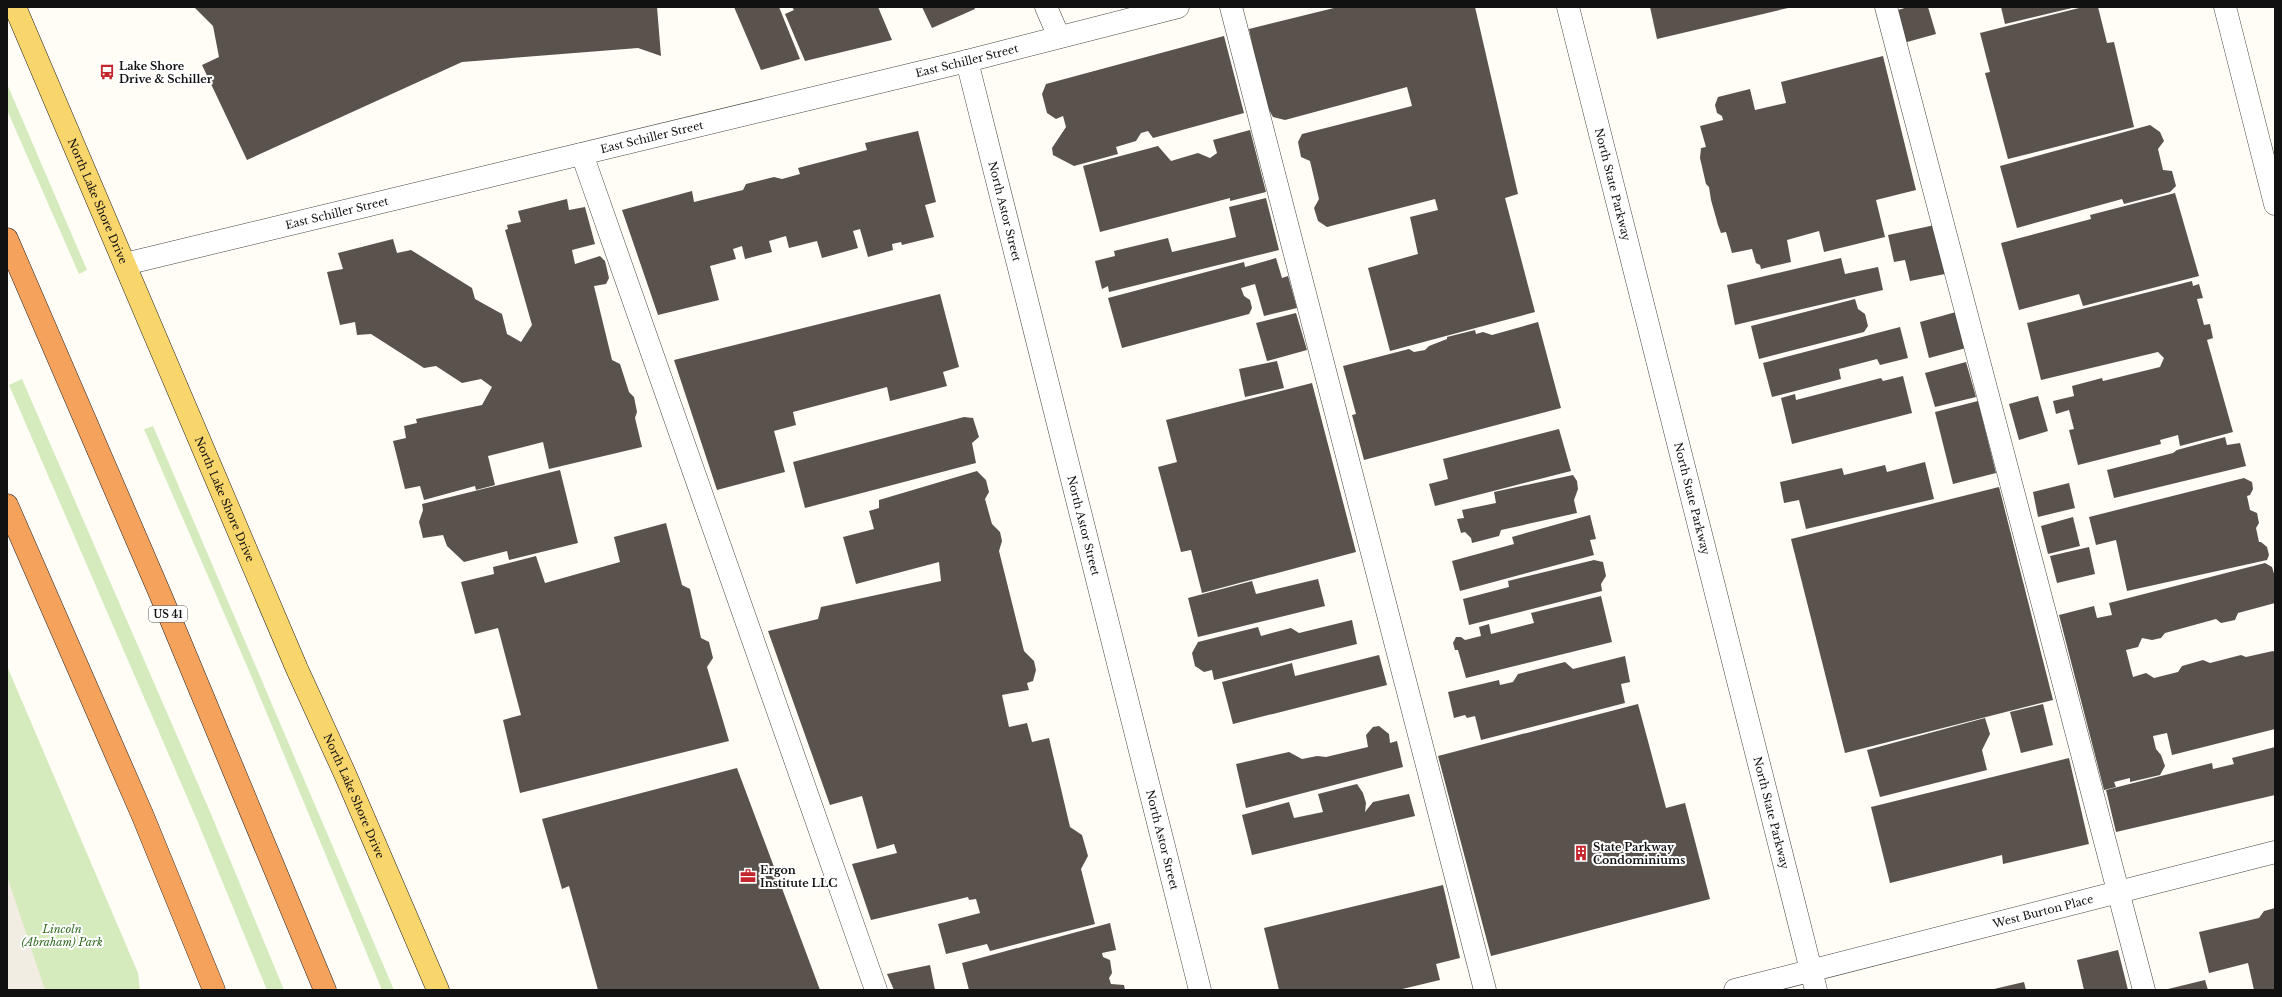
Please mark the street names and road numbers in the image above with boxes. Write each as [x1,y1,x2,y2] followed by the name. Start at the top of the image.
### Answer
[914,41,1021,80] street label: East Schiller Street
[599,118,706,156] street label: East Schiller Street
[1592,127,1634,242] street label: North State Parkway
[65,136,131,266] street label: North Lake Shore Drive
[985,160,1024,264] street label: North Astor Street
[284,194,391,232] street label: East Schiller Street
[192,434,258,564] street label: North Lake Shore Drive
[1671,441,1713,556] street label: North State Parkway
[1064,474,1103,578] street label: North Astor Street
[149,606,187,622] road number: US 41
[321,732,388,861] street label: North Lake Shore Drive
[1750,755,1792,871] street label: North State Parkway
[1143,788,1182,892] street label: North Astor Street
[1990,892,2095,931] street label: West Burton Place

